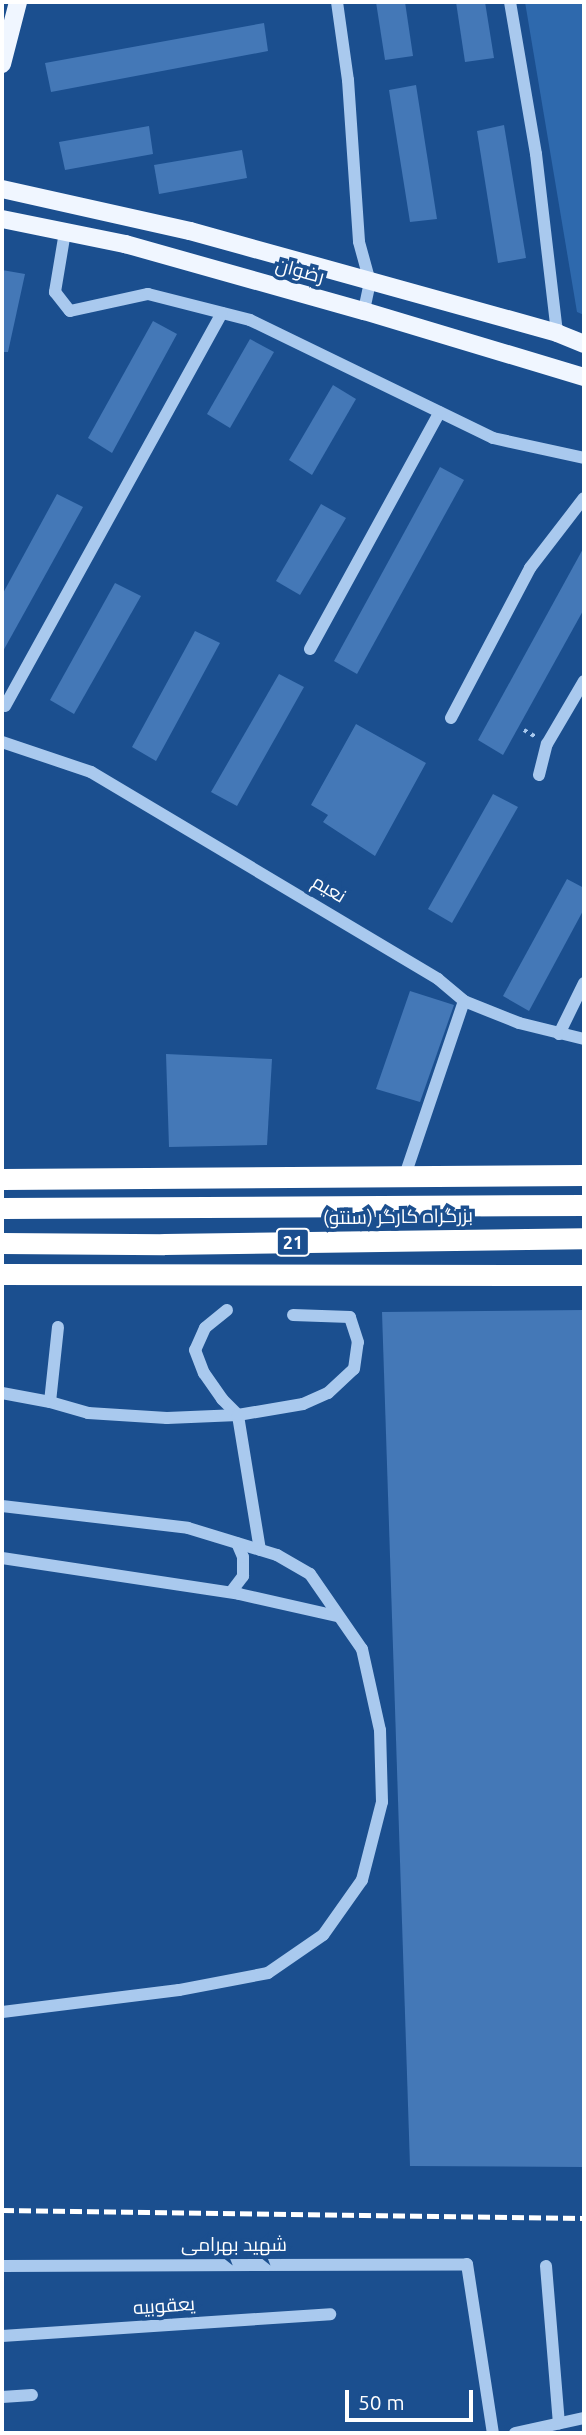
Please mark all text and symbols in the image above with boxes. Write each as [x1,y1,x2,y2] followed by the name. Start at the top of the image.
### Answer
[273,254,327,288] street label: رضوان
[308,870,350,908] street label: نعیم
[323,1204,473,1230] street label: بزرگراه کارگر (سنتو)
[276,1227,310,1256] road number: 21
[181,2234,287,2256] street label: شهید بهرامی
[132,2292,196,2320] street label: یعقوبیه
[348,2376,476,2420] scale bar
[358,2390,405,2414] text: 50 m

